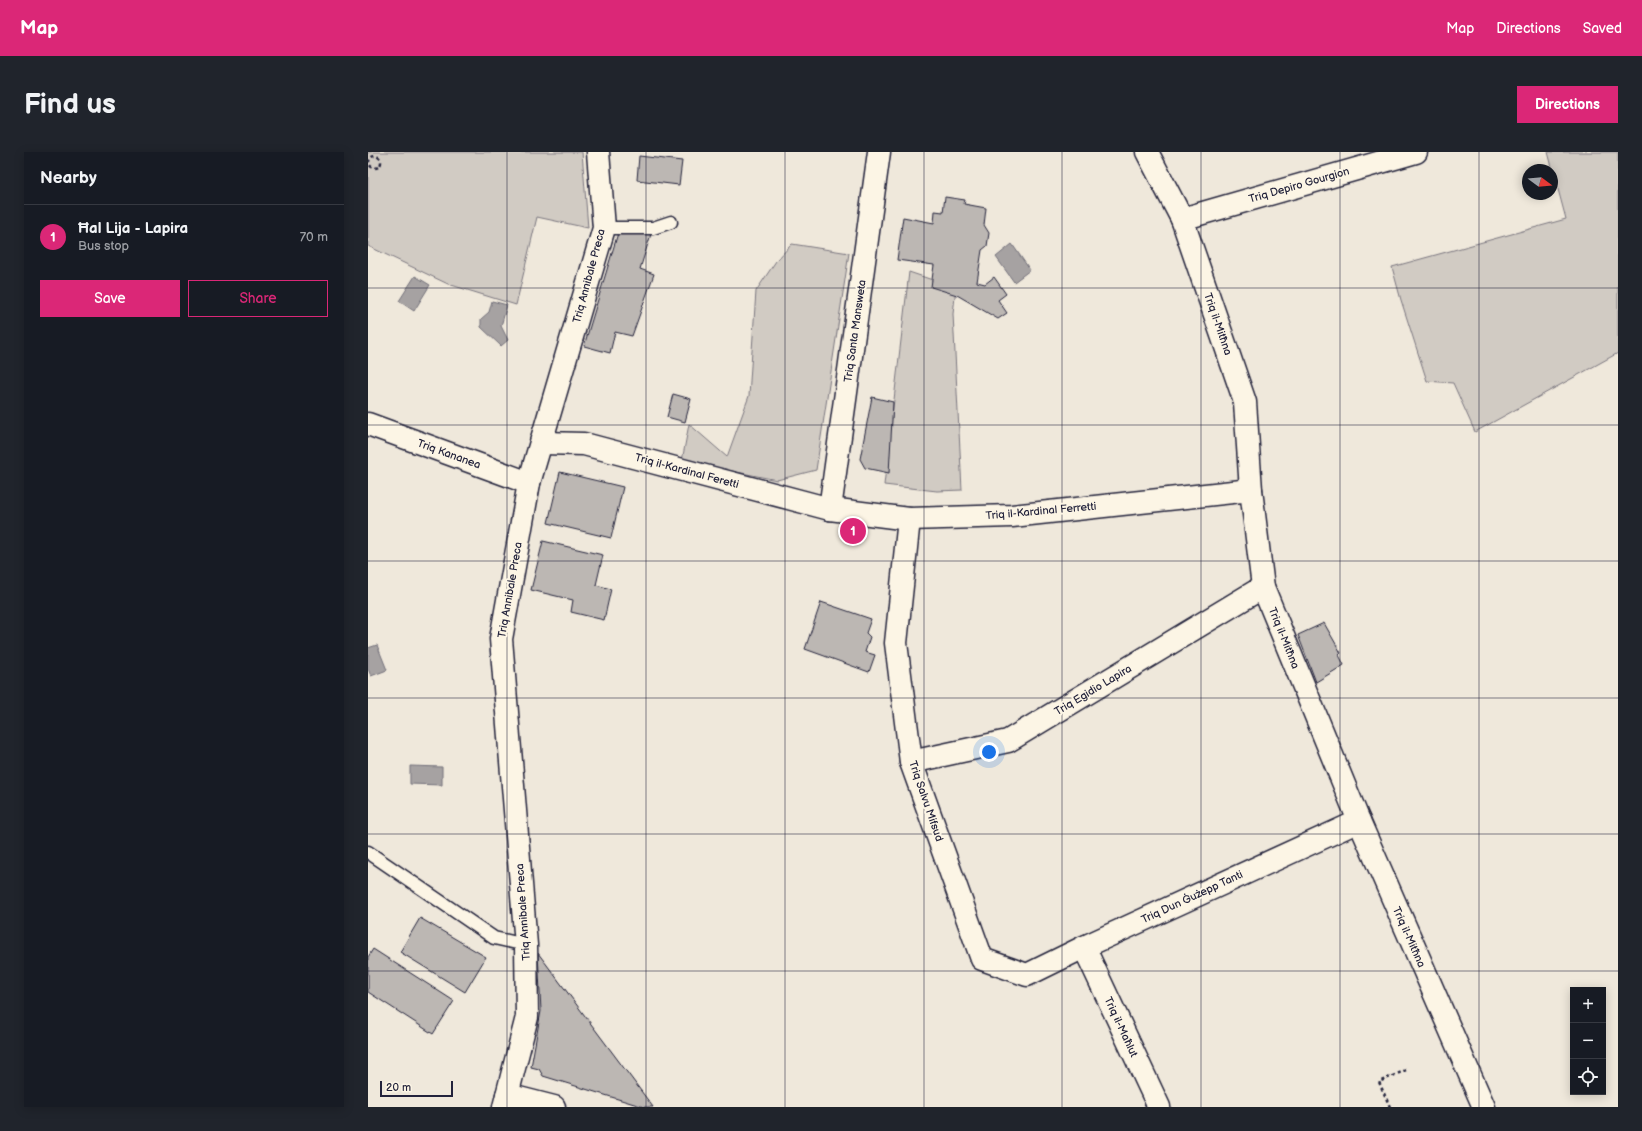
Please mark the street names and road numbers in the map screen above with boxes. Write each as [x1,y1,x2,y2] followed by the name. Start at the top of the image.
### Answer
[1247,164,1351,206] street label: Triq Depiro Gourgion
[570,227,608,325] street label: Triq Annibale Preca
[841,279,869,383] street label: Triq Santa Mansweta
[1201,291,1235,357] street label: Triq il-Mitħna
[415,437,483,471] street label: Triq Kananea
[634,451,740,491] street label: Triq il-Kardinal Feretti
[985,500,1097,522] street label: Triq il-Kardinal Ferretti
[495,541,525,639] street label: Triq Annibale Preca
[1266,605,1302,671] street label: Triq il-Mitħna
[1052,662,1134,718] street label: Triq Egidio Lapira
[906,759,946,843] street label: Triq Salvu Mifsud
[513,863,533,961] street label: Triq Annibale Preca
[1139,868,1245,926] street label: Triq Dun Ġużepp Tanti
[1390,905,1428,969] street label: Triq il-Mitħna
[1101,995,1141,1060] street label: Triq il-Maħlut

